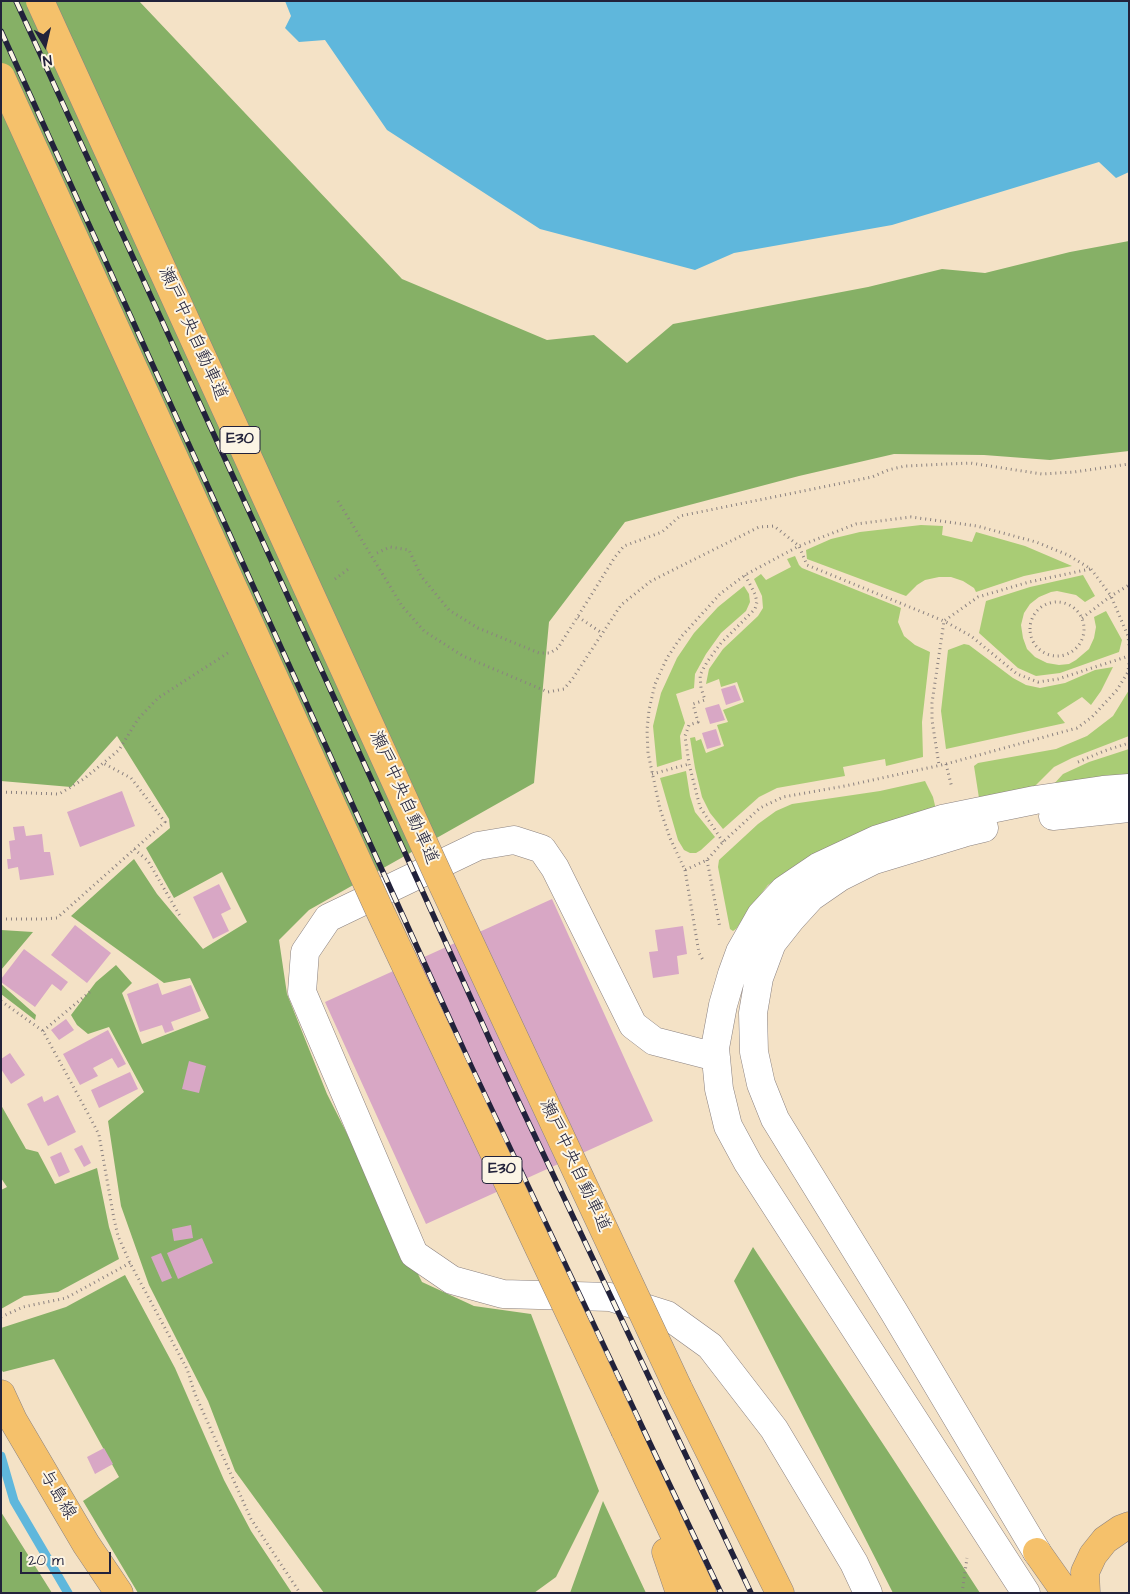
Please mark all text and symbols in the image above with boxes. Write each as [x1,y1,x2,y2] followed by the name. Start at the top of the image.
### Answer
[20,20,70,70] north arrow
[41,49,53,70] text: N
[153,264,231,404] street label: 瀬戸中央自動車道
[220,426,260,454] road number: E30
[364,728,442,868] street label: 瀬戸中央自動車道
[534,1096,614,1236] street label: 瀬戸中央自動車道
[482,1156,522,1184] road number: E30
[34,1466,80,1524] street label: 与島線
[22,1542,114,1574] scale bar
[28,1550,64,1571] text: 20 m

